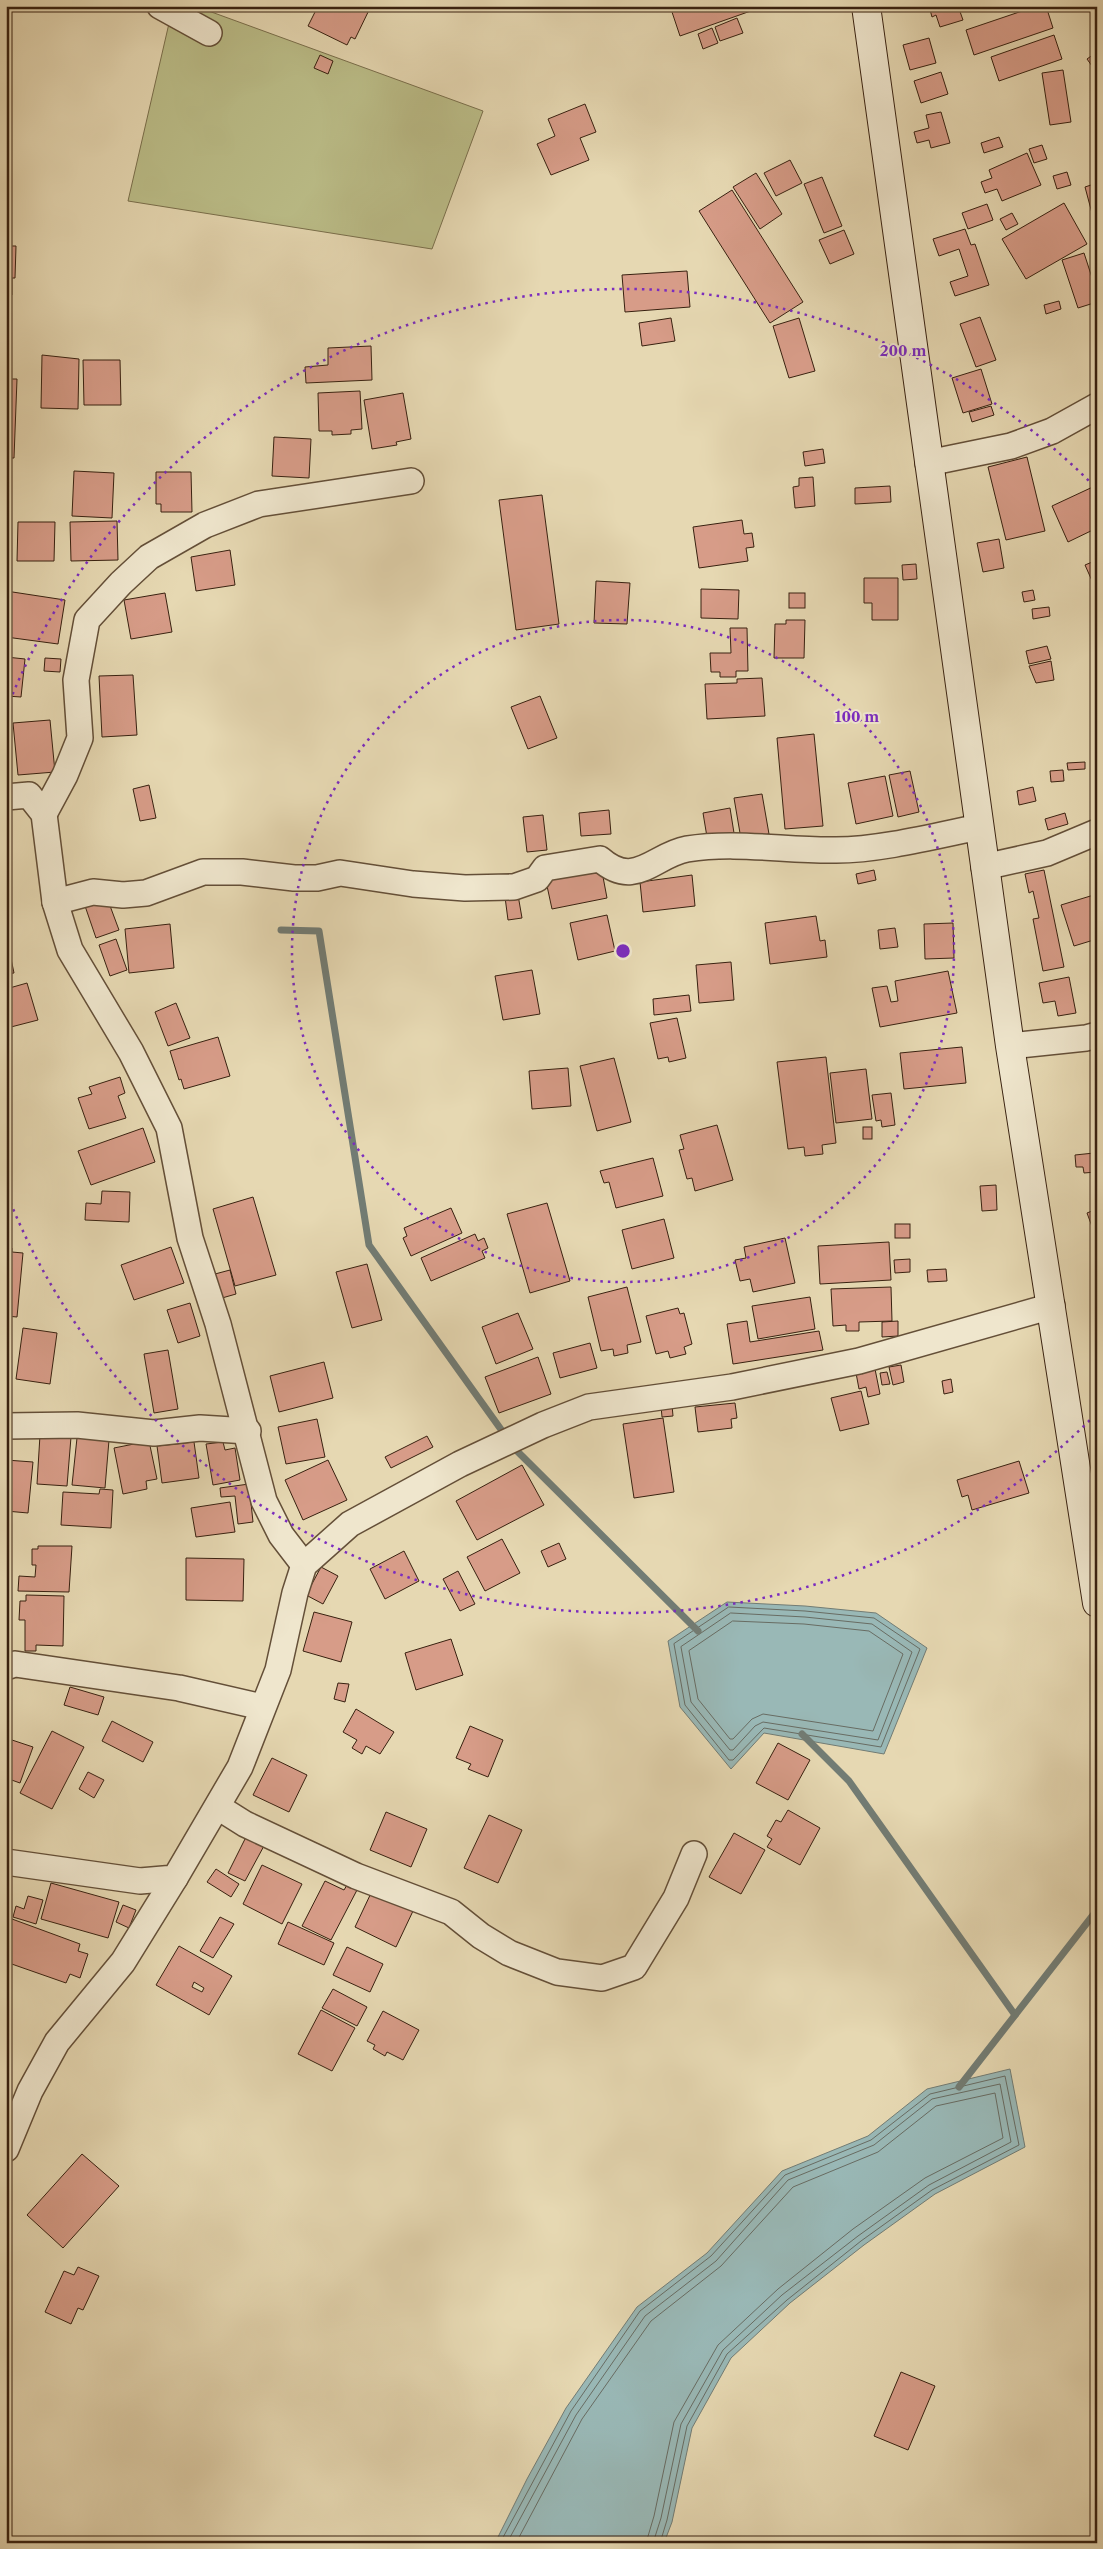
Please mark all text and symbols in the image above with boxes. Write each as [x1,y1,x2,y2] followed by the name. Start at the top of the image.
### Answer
[880,341,926,360] text: 200 m
[835,707,879,726] text: 100 m
[614,942,632,960] centre of rings

